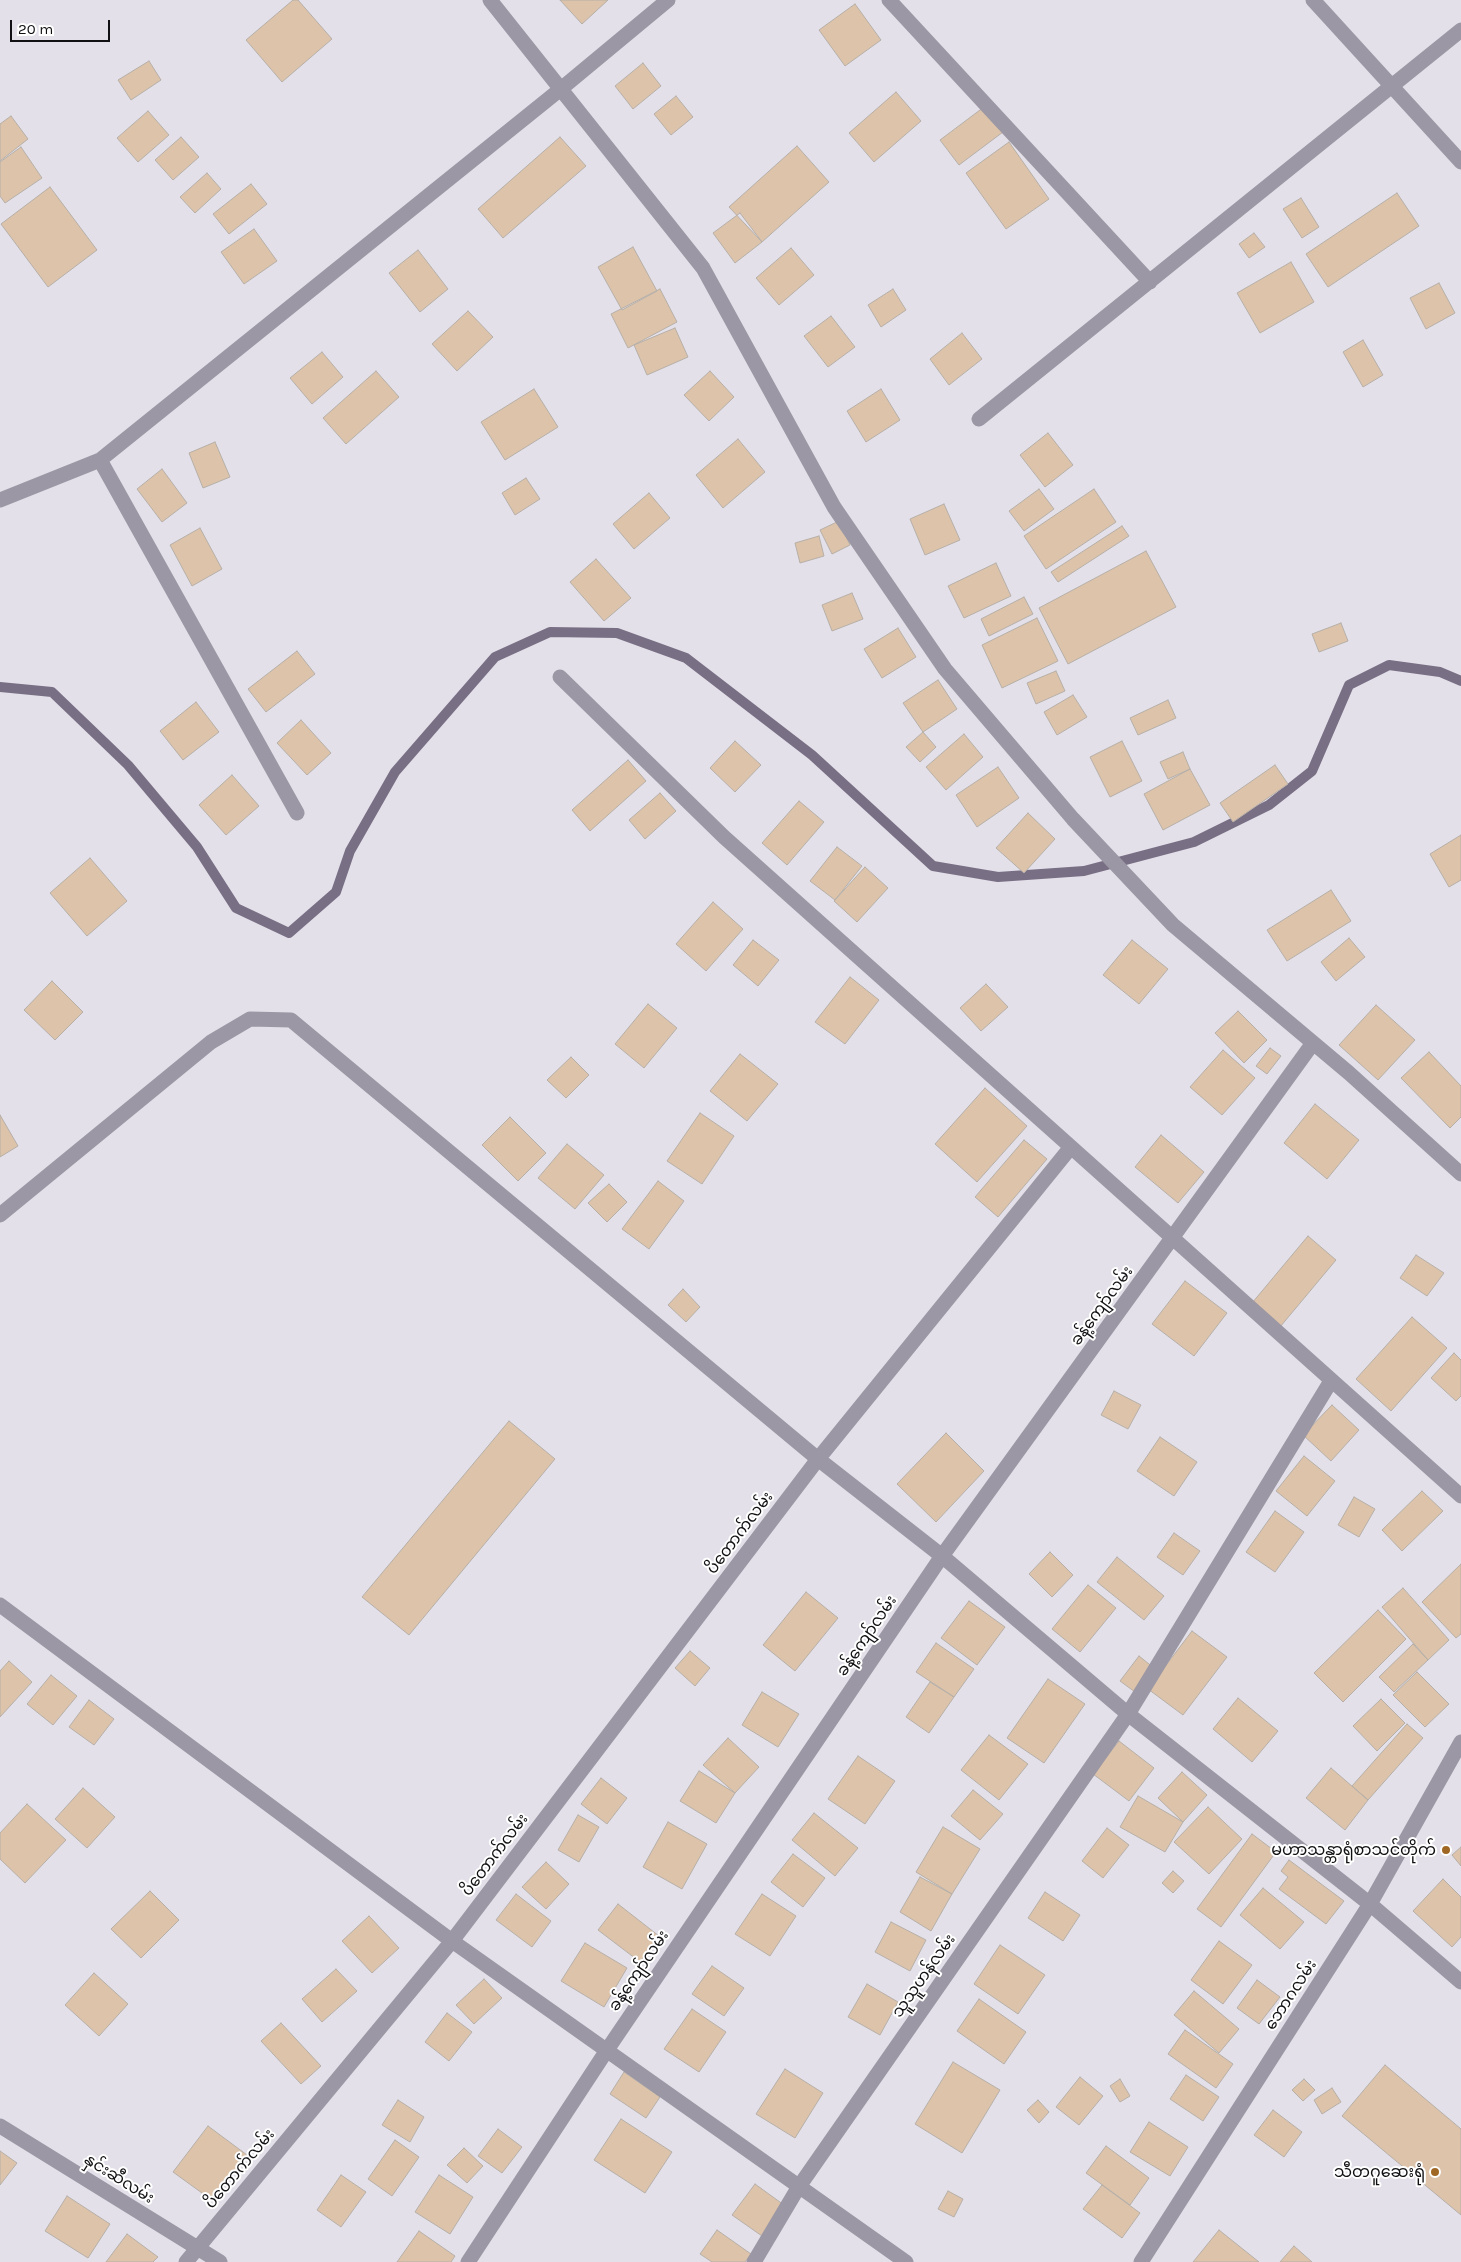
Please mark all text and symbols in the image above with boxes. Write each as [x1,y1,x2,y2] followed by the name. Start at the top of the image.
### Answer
[12,10,112,42] scale bar
[18,20,53,38] text: 20 m
[1067,1263,1137,1349] street label: ခန့်ကျော်လမ်း
[703,1488,777,1578] street label: ပိတောက်လမ်း
[833,1592,901,1680] street label: ခန့်ကျော်လမ်း
[458,1810,532,1900] street label: ပိတောက်လမ်း
[1271,1840,1436,1860] place label: မဟာသန္တာရုံစာသင်တိုက်
[1440,1844,1452,1856] marker: မဟာသန္တာရုံစာသင်တိုက်
[605,1927,673,2015] street label: ခန့်ကျော်လမ်း
[888,1931,960,2021] street label: သူသူဟန်လမ်း
[1261,1956,1321,2034] street label: ဘောဂလမ်း
[201,2125,279,2213] street label: ပိတောက်လမ်း
[81,2150,157,2208] street label: နှင်းဆီလမ်း
[1334,2162,1425,2182] place label: သီတဂူဆေးရုံ
[1429,2166,1441,2178] marker: သီတဂူဆေးရုံ

